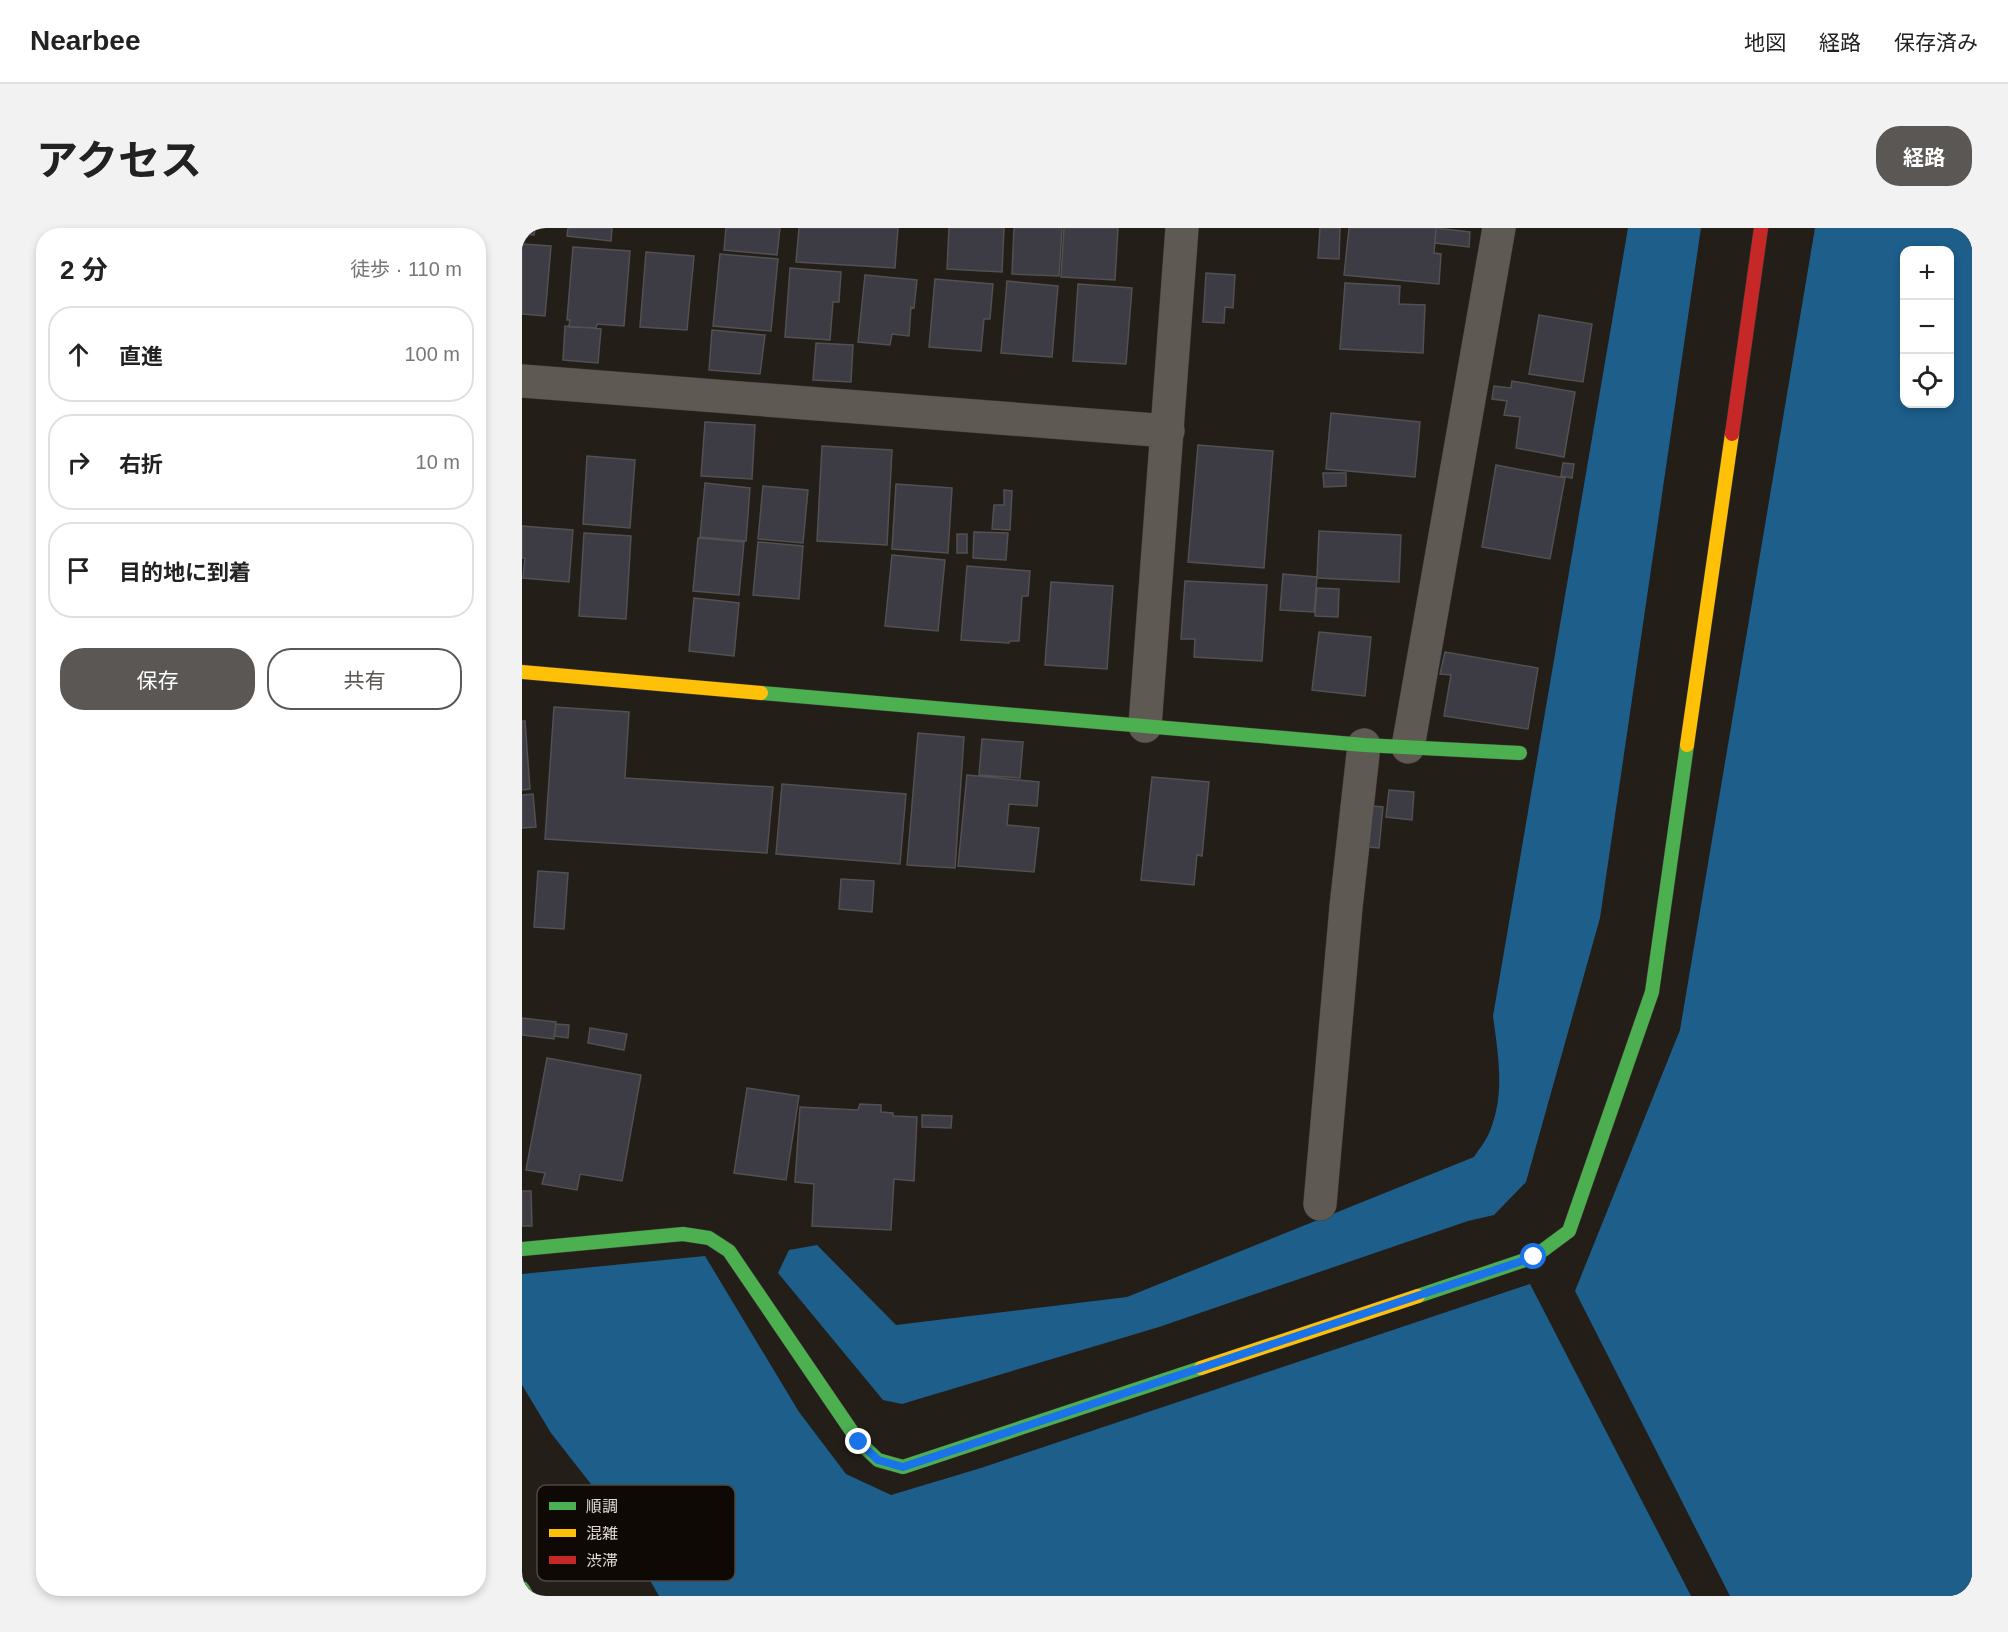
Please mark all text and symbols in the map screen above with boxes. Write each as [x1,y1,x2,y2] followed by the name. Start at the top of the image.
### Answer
[30,25,141,56] text: Nearbee
[1744,31,1786,54] text: 地図
[1819,31,1861,54] text: 経路
[1894,31,1978,54] text: 保存済み
[1876,126,1972,186] button: 経路
[36,137,202,184] text: アクセス
[1900,246,1954,408] map controls
[1900,246,1954,300] button: +
[60,255,108,285] text: 2 分
[350,258,462,280] text: 徒歩 · 110 m
[1900,300,1954,354] button: −
[62,338,95,371] icon: ahead
[404,343,460,365] text: 100 m
[119,344,163,369] text: 直進
[1900,354,1954,408] button: locate
[62,446,95,479] icon: right
[416,451,460,473] text: 10 m
[119,452,163,477] text: 右折
[62,554,95,587] icon: arrive
[119,560,251,585] text: 目的地に到着
[60,648,255,710] button: 保存
[267,648,462,710] button: 共有
[1520,1243,1546,1269] route start
[845,1428,871,1454] route end
[537,1485,735,1581] legend
[586,1498,618,1515] text: 順調
[586,1525,618,1542] text: 混雑
[586,1552,618,1569] text: 渋滞

